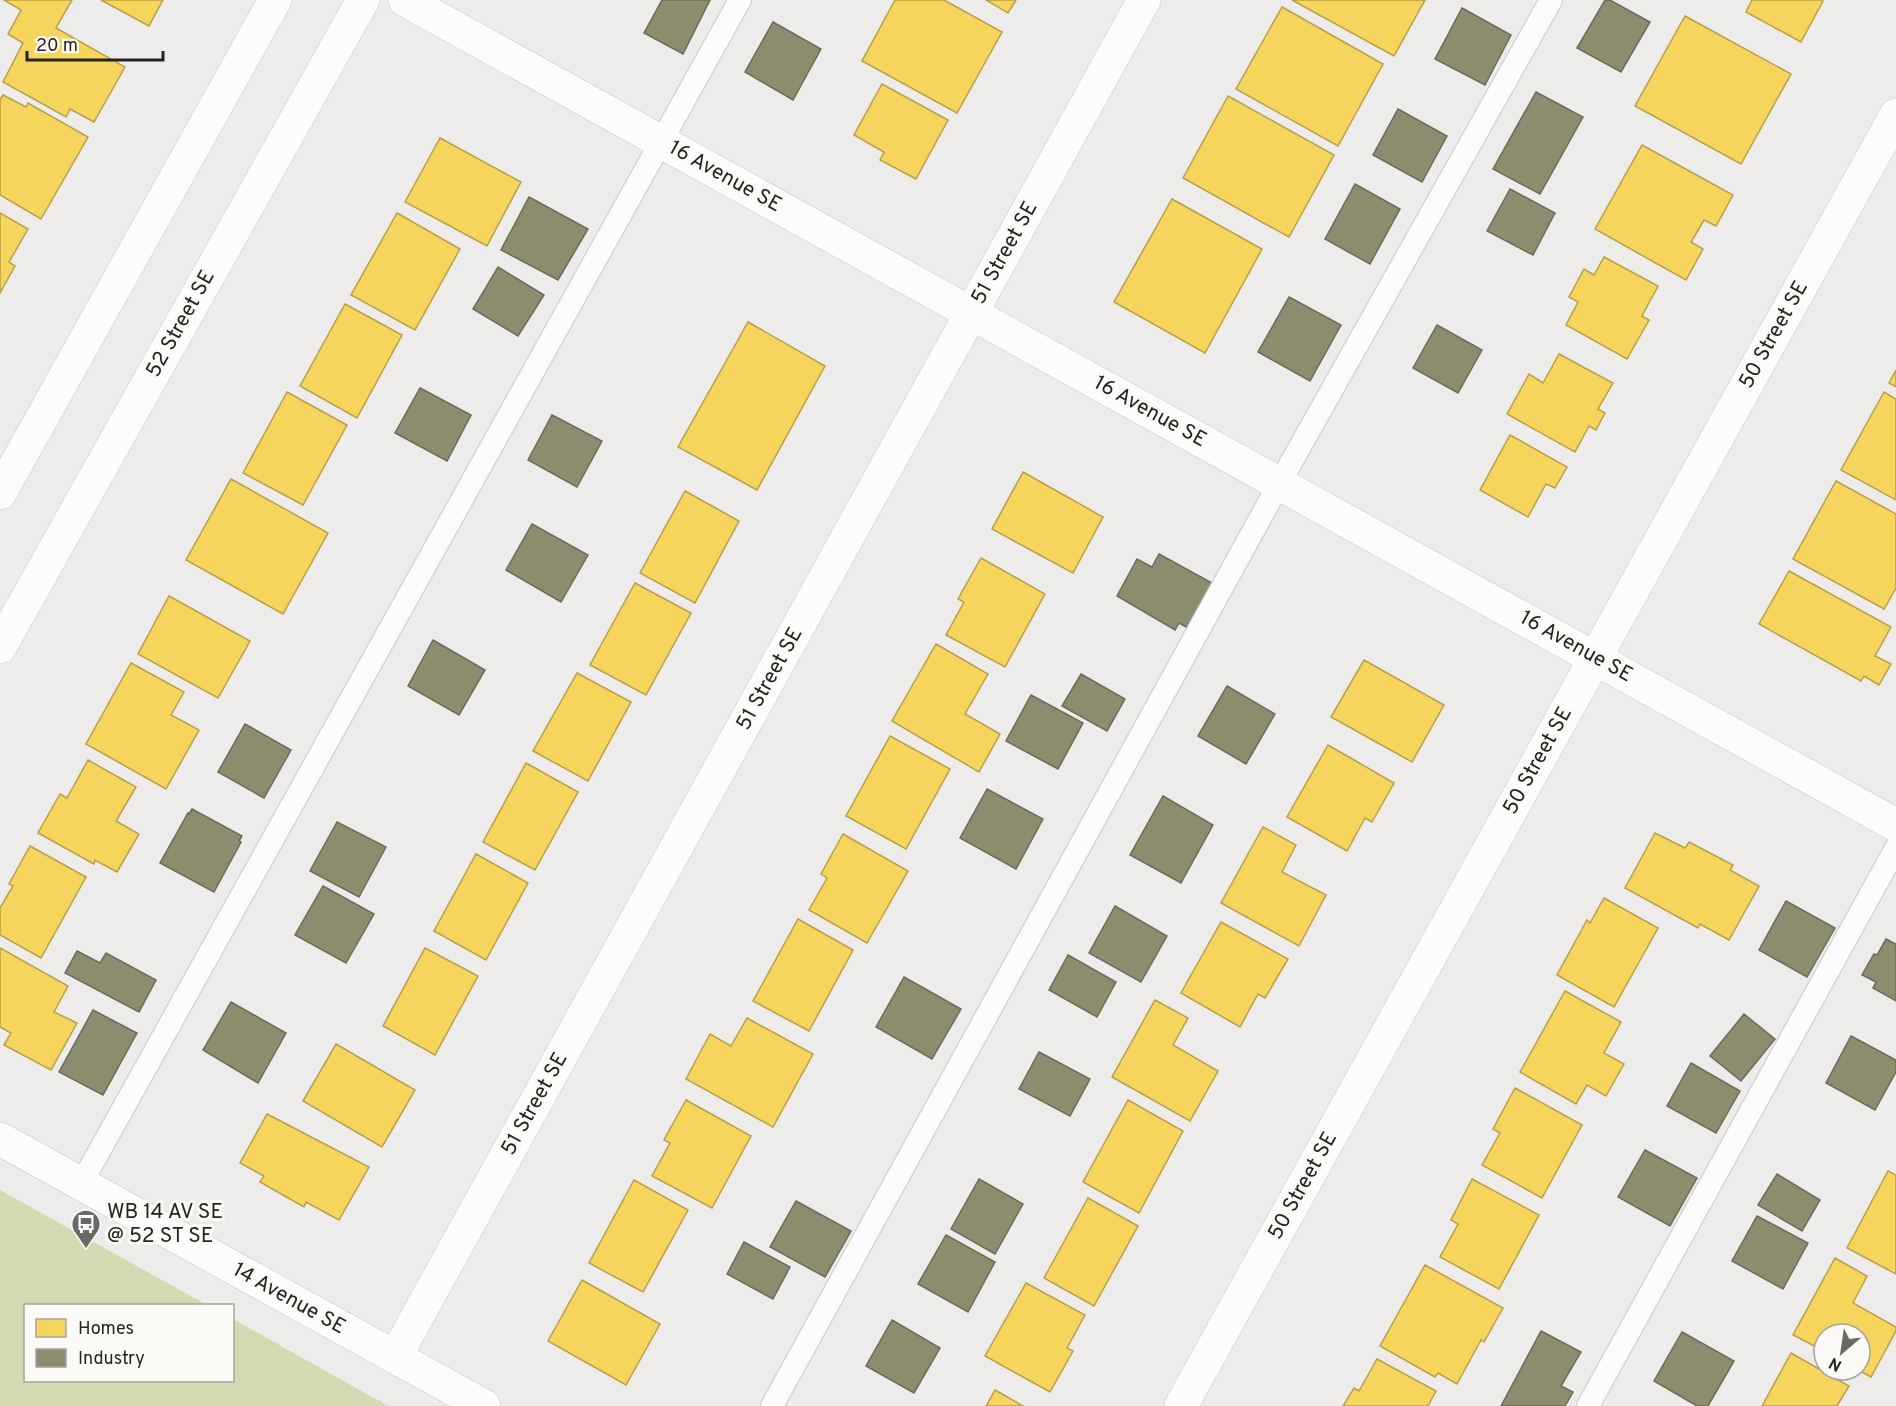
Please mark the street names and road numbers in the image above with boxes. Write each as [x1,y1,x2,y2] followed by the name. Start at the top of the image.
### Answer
[664,135,786,219] street label: 16 Avenue SE
[966,197,1044,309] street label: 51 Street SE
[140,266,222,382] street label: 52 Street SE
[1733,276,1815,394] street label: 50 Street SE
[1089,370,1211,454] street label: 16 Avenue SE
[1515,605,1637,689] street label: 16 Avenue SE
[731,623,809,735] street label: 51 Street SE
[1497,702,1579,820] street label: 50 Street SE
[496,1048,574,1160] street label: 51 Street SE
[1262,1127,1344,1245] street label: 50 Street SE
[228,1257,350,1341] street label: 14 Avenue SE

